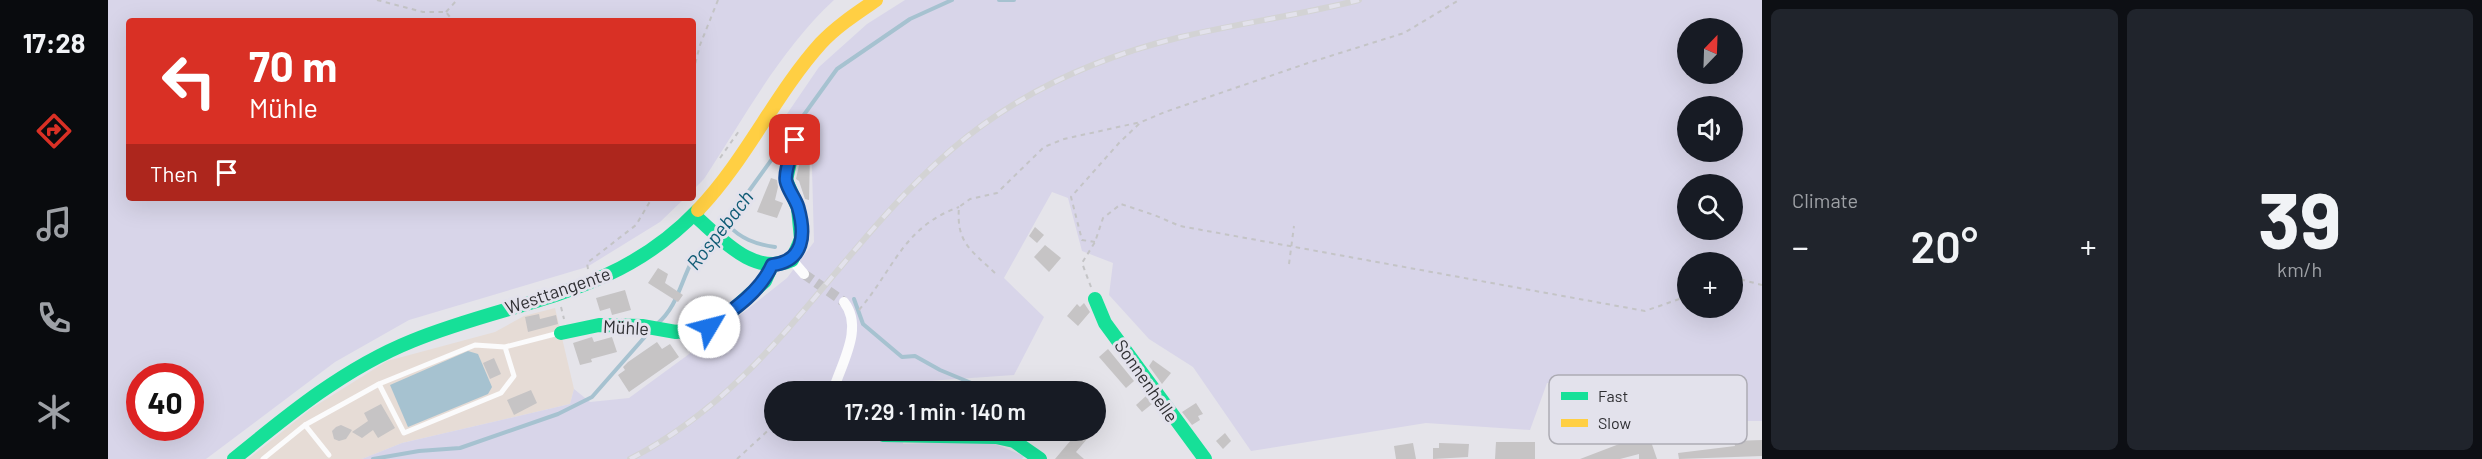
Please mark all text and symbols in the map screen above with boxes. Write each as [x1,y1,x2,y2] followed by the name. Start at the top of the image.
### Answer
[1677,18,1743,84] north arrow
[1677,18,1743,318] map controls
[23,26,85,58] text: 17:28
[249,40,337,90] text: 70 m
[150,42,228,120] icon: left
[249,91,318,123] text: Mühle
[1677,96,1743,162] button: sound
[33,110,75,152] icon: directions
[769,114,820,165] pin
[778,123,811,156] icon: arrive
[210,156,243,189] icon: arrive
[150,160,198,186] text: Then
[2258,171,2342,265] text: 39
[1677,174,1743,240] button: search
[681,185,758,274] water label: Rospebach
[1792,188,1858,212] text: Climate
[33,203,75,245] icon: music
[1911,218,1978,272] text: 20°
[1792,226,1809,266] text: −
[2080,226,2097,266] text: +
[1677,252,1743,318] button: +
[2277,257,2322,281] text: km/h
[502,262,613,318] street label: Westtangente
[677,295,741,359] position arrow
[33,297,75,339] icon: phone
[603,315,650,339] street label: Mühle
[1110,335,1183,426] street label: Sonnenhelle
[126,363,204,441] speed limit sign: 40
[1549,375,1747,444] legend
[1598,386,1628,405] text: Fast
[33,391,75,433] icon: climate
[844,398,1026,424] text: 17:29 · 1 min · 140 m
[1598,413,1631,432] text: Slow

